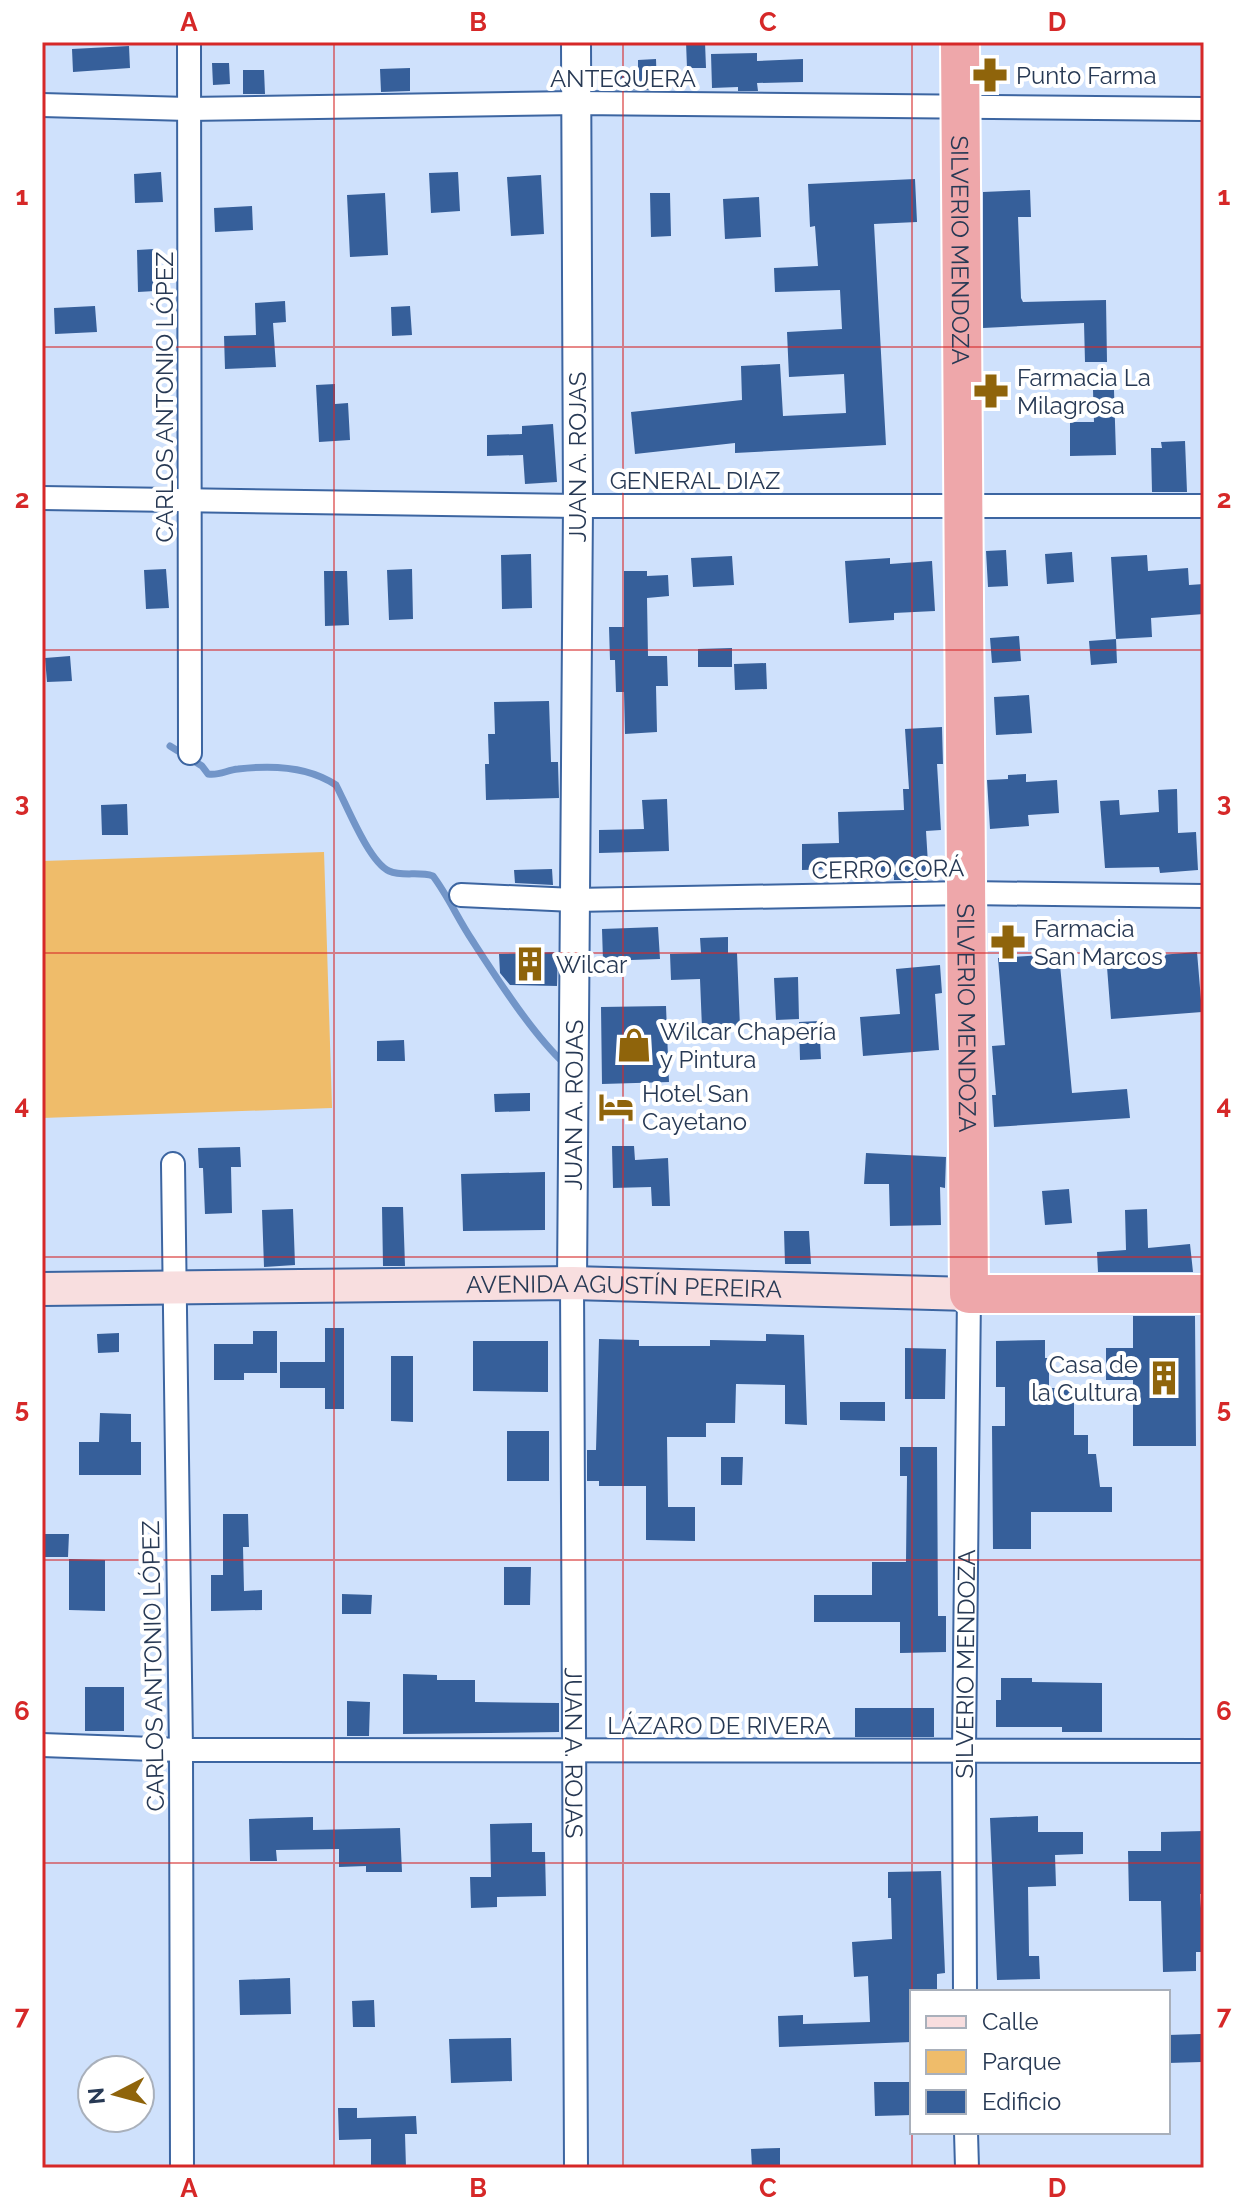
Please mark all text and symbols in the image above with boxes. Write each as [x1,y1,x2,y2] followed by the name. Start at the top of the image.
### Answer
[180,7,198,37] text: A
[469,7,487,37] text: B
[759,7,777,37] text: C
[1048,7,1066,37] text: D
[971,56,1009,94] pharmacy icon: Punto Farma
[1016,61,1157,90] place label: Punto Farma
[550,64,696,93] street label: ANTEQUERA
[946,135,976,365] street label: SILVERIO MENDOZA
[16,181,29,211] text: 1
[1218,181,1231,211] text: 1
[150,252,179,542] street label: CARLOS ANTONIO LÓPEZ
[1017,363,1151,420] place label: Farmacia La Milagrosa
[563,372,592,542] street label: JUAN A. ROJAS
[972,372,1010,410] pharmacy icon: Farmacia La Milagrosa
[610,466,780,495] street label: GENERAL DIAZ
[15,484,29,514] text: 2
[1217,484,1231,514] text: 2
[15,787,29,817] text: 3
[1217,787,1231,817] text: 3
[811,853,965,885] street label: CERRO CORÁ
[952,903,983,1133] street label: SILVERIO MENDOZA
[1034,914,1163,971] place label: Farmacia San Marcos
[989,923,1027,961] pharmacy icon: Farmacia San Marcos
[511,945,549,983] building icon: Wilcar
[556,950,628,979] place label: Wilcar
[660,1017,836,1074] place label: Wilcar Chapería y Pintura
[558,1019,589,1191] street label: JUAN A. ROJAS
[615,1026,653,1064] shop icon: Wilcar Chapería y Pintura
[642,1079,749,1136] place label: Hotel San Cayetano
[597,1088,635,1126] hotel icon: Hotel San Cayetano
[15,1090,29,1120] text: 4
[1217,1090,1231,1120] text: 4
[466,1268,782,1303] street label: AVENIDA AGUSTÍN PEREIRA
[1031,1350,1138,1407] place label: Casa de la Cultura
[1145,1359,1183,1397] building icon: Casa de la Cultura
[15,1393,29,1423] text: 5
[1217,1393,1231,1423] text: 5
[136,1520,170,1812] street label: CARLOS ANTONIO LÓPEZ
[949,1549,981,1779] street label: SILVERIO MENDOZA
[559,1668,589,1838] street label: JUAN A. ROJAS
[14,1696,30,1726] text: 6
[1216,1696,1232,1726] text: 6
[607,1711,831,1740] street label: LÁZARO DE RIVERA
[910,1990,1170,2134] legend
[15,2000,30,2030] text: 7
[1217,2000,1232,2030] text: 7
[982,2007,1039,2036] text: Calle
[982,2047,1061,2076] text: Parque
[76,2054,156,2134] north arrow
[82,2086,110,2106] text: N
[982,2087,1061,2116] text: Edificio
[180,2173,198,2203] text: A
[469,2173,487,2203] text: B
[759,2173,777,2203] text: C
[1048,2173,1066,2203] text: D

